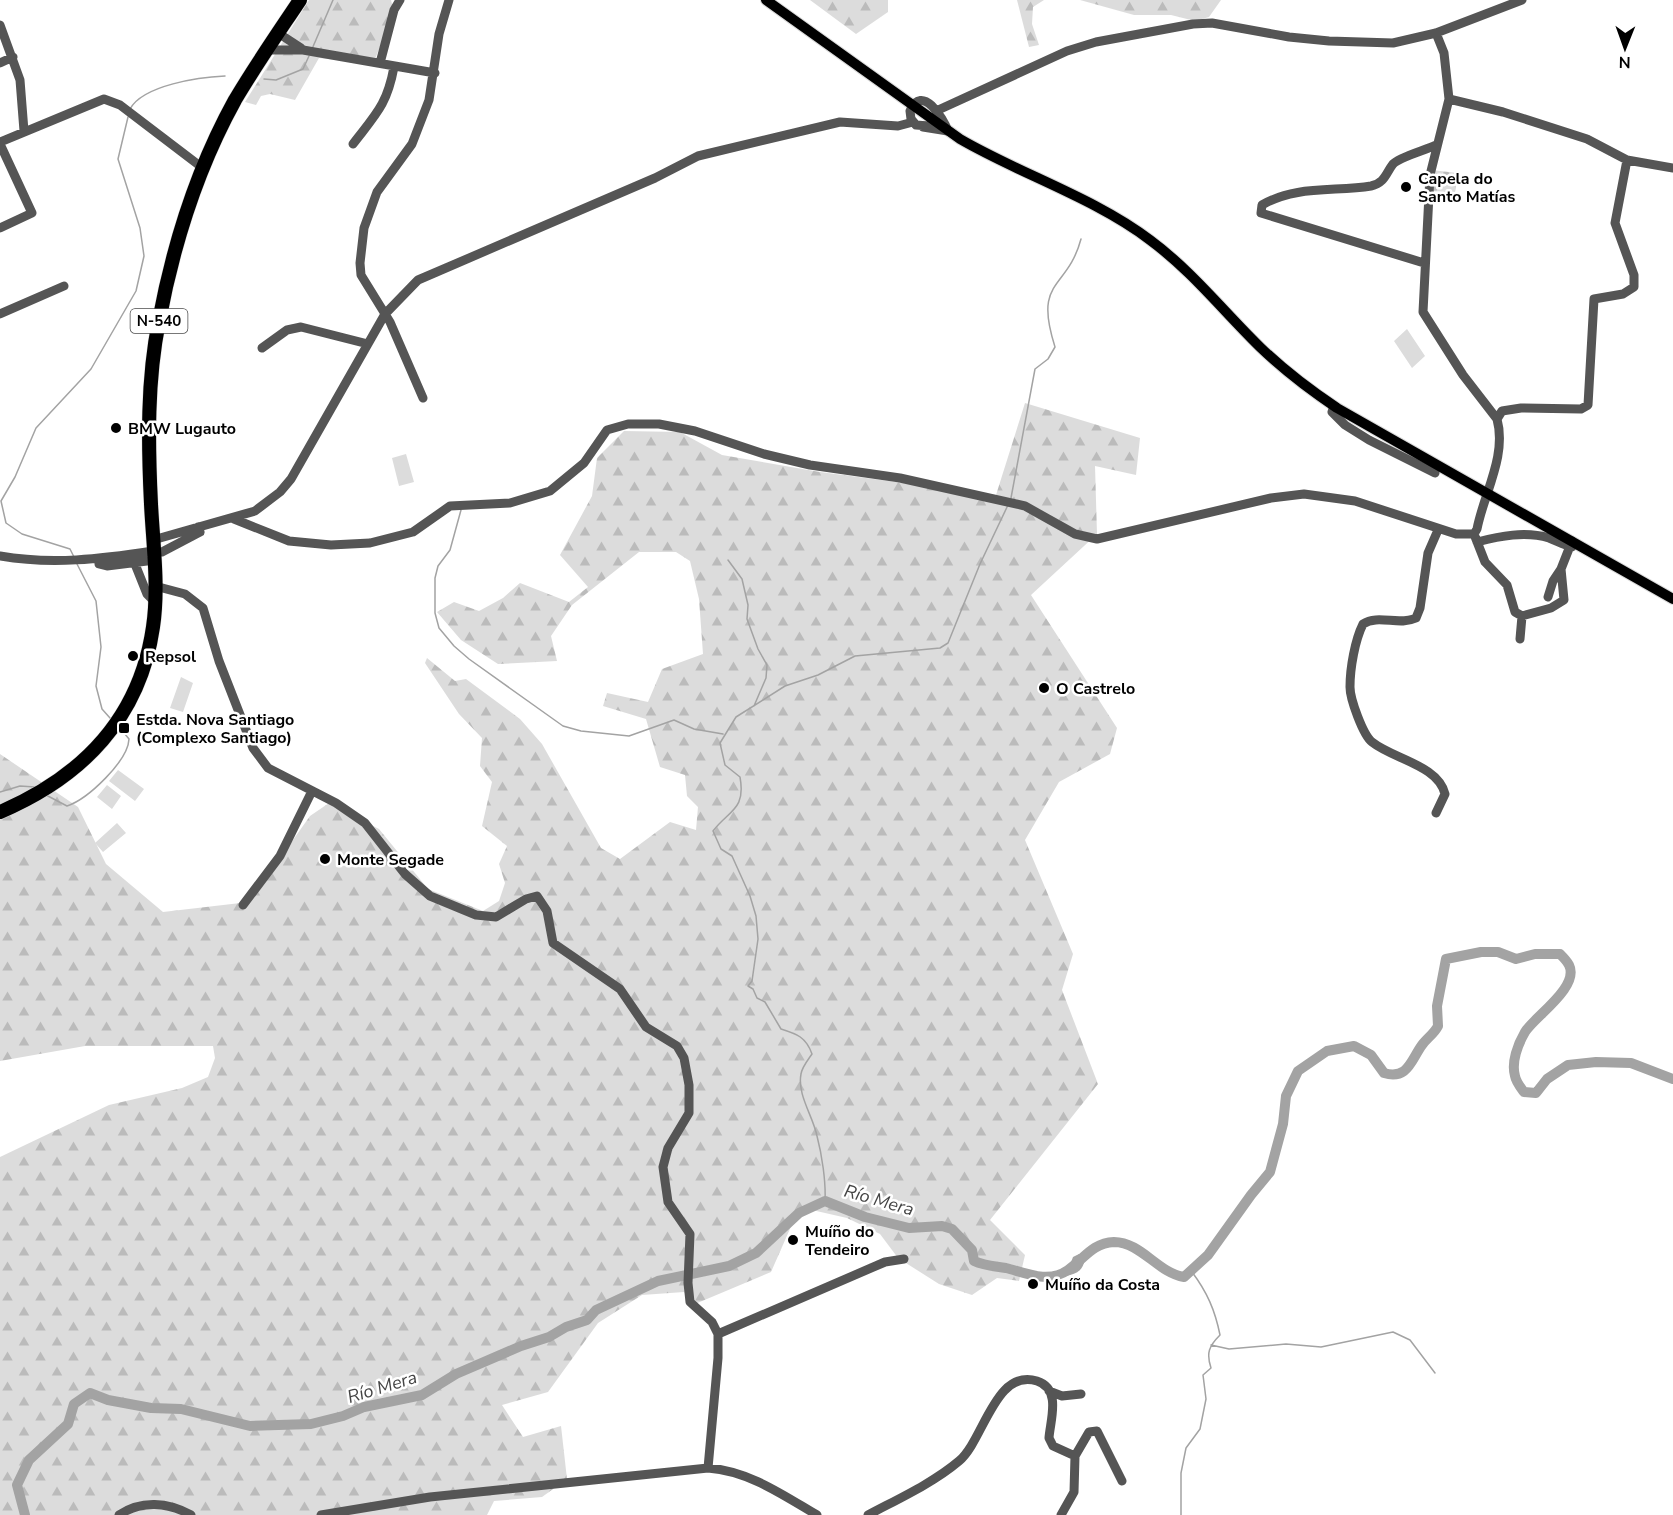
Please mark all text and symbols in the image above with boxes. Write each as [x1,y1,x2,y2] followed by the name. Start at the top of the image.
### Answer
[1595,18,1655,78] north arrow
[1619,51,1631,73] text: N
[1418,168,1515,208] place label: Capela do Santo Matías
[1399,180,1413,194] marker: Capela do Santo Matías
[130,309,188,333] road number: N-540
[128,418,236,440] place label: BMW Lugauto
[109,421,123,435] marker: BMW Lugauto
[145,646,196,668] place label: Repsol
[126,649,140,663] marker: Repsol
[1056,678,1135,700] place label: O Castrelo
[1037,681,1051,695] marker: O Castrelo
[136,709,294,749] place label: Estda. Nova Santiago (Complexo Santiago)
[117,721,131,735] marker: Estda. Nova Santiago (Complexo Santiago)
[337,849,444,871] place label: Monte Segade
[318,852,332,866] marker: Monte Segade
[841,1179,917,1221] water label: Río Mera
[805,1221,874,1261] place label: Muíño do Tendeiro
[786,1233,800,1247] marker: Muíño do Tendeiro
[1045,1274,1160,1296] place label: Muíño da Costa
[1026,1277,1040,1291] marker: Muíño da Costa
[344,1365,420,1409] water label: Río Mera

